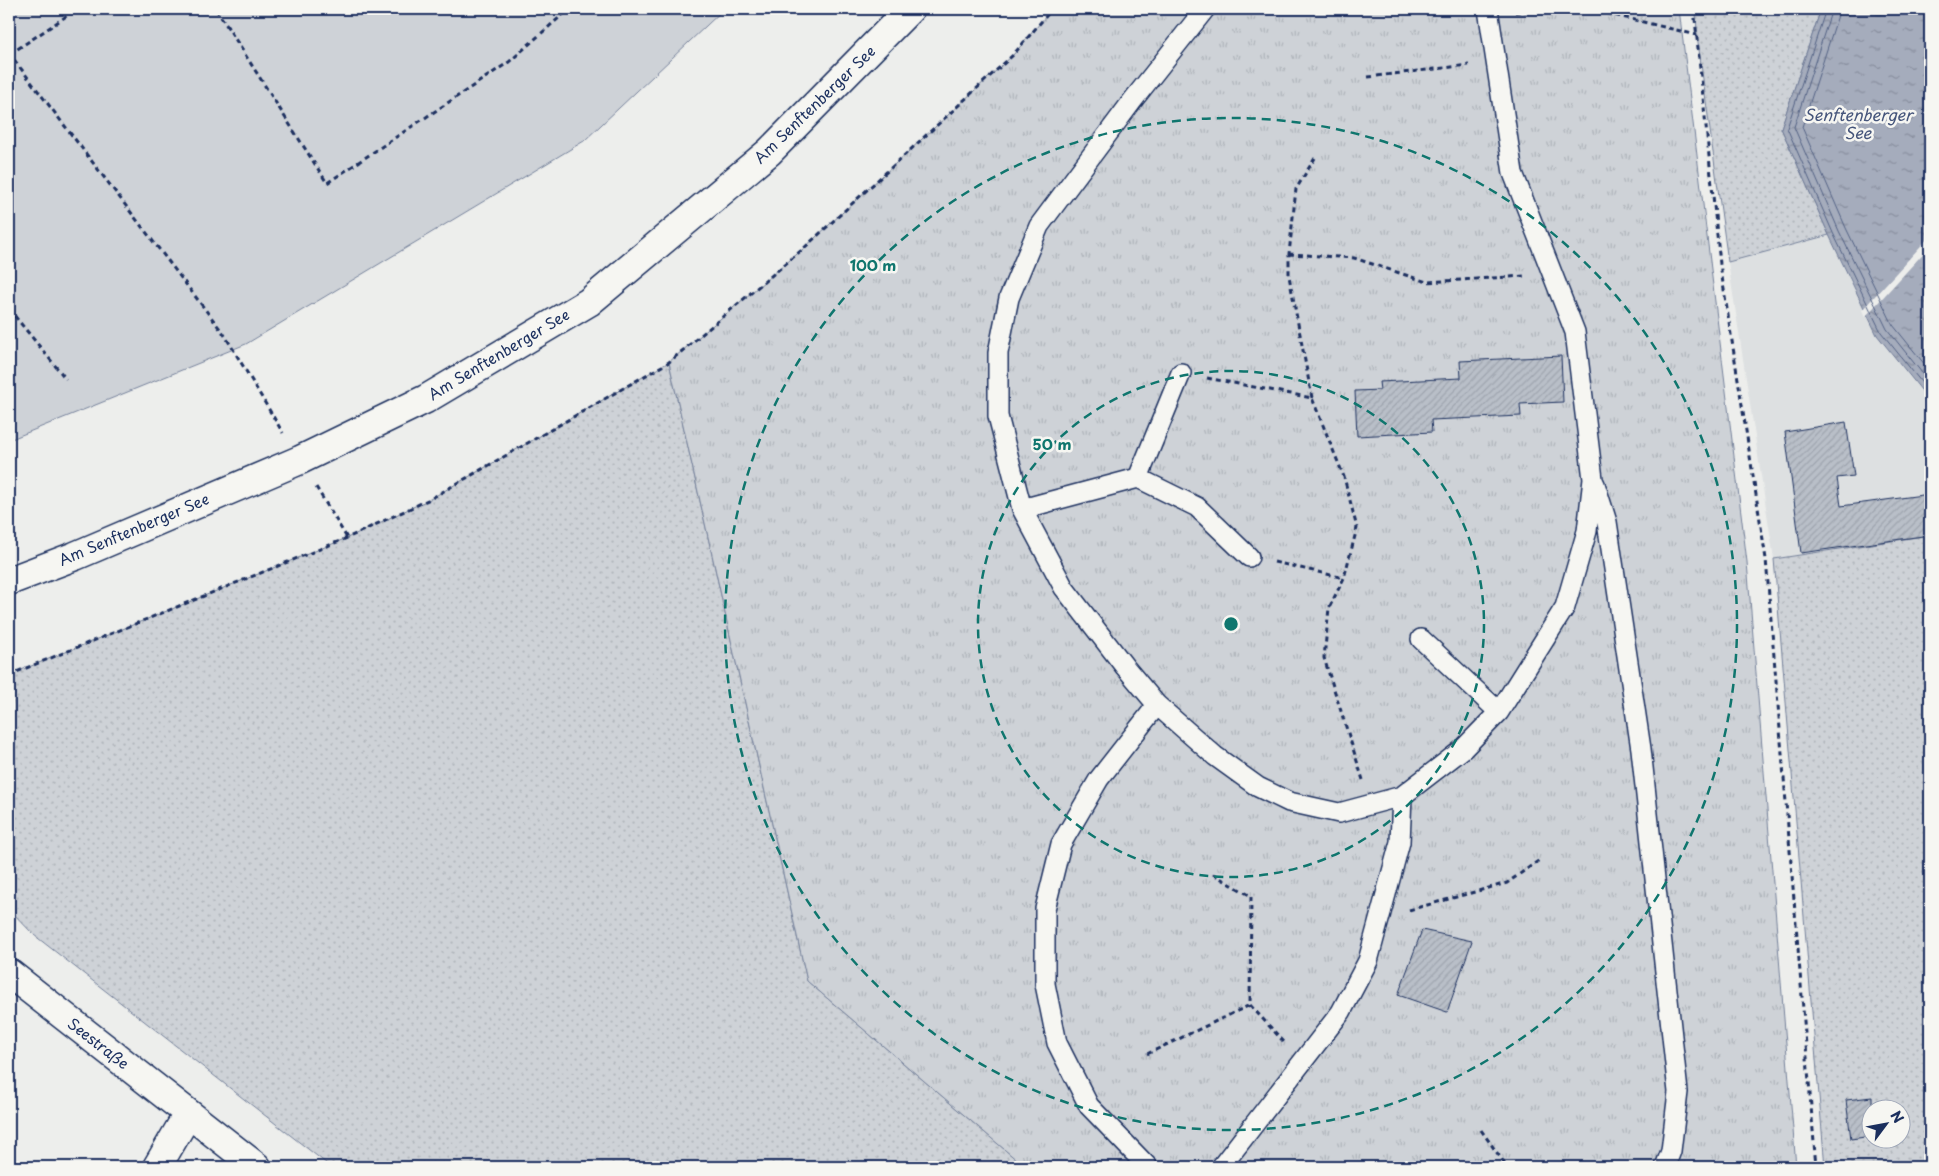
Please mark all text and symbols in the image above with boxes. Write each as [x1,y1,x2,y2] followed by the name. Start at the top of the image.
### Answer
[748,40,880,168] street label: Am Senftenberger See
[1804,102,1915,144] water label: Senftenberger See
[850,253,896,276] text: 100 m
[423,302,573,405] street label: Am Senftenberger See
[1033,432,1071,455] text: 50 m
[55,487,212,571] street label: Am Senftenberger See
[1222,615,1240,633] centre of rings
[63,1011,135,1074] street label: Seestraße
[1862,1098,1912,1148] north arrow
[1886,1107,1909,1127] text: N

